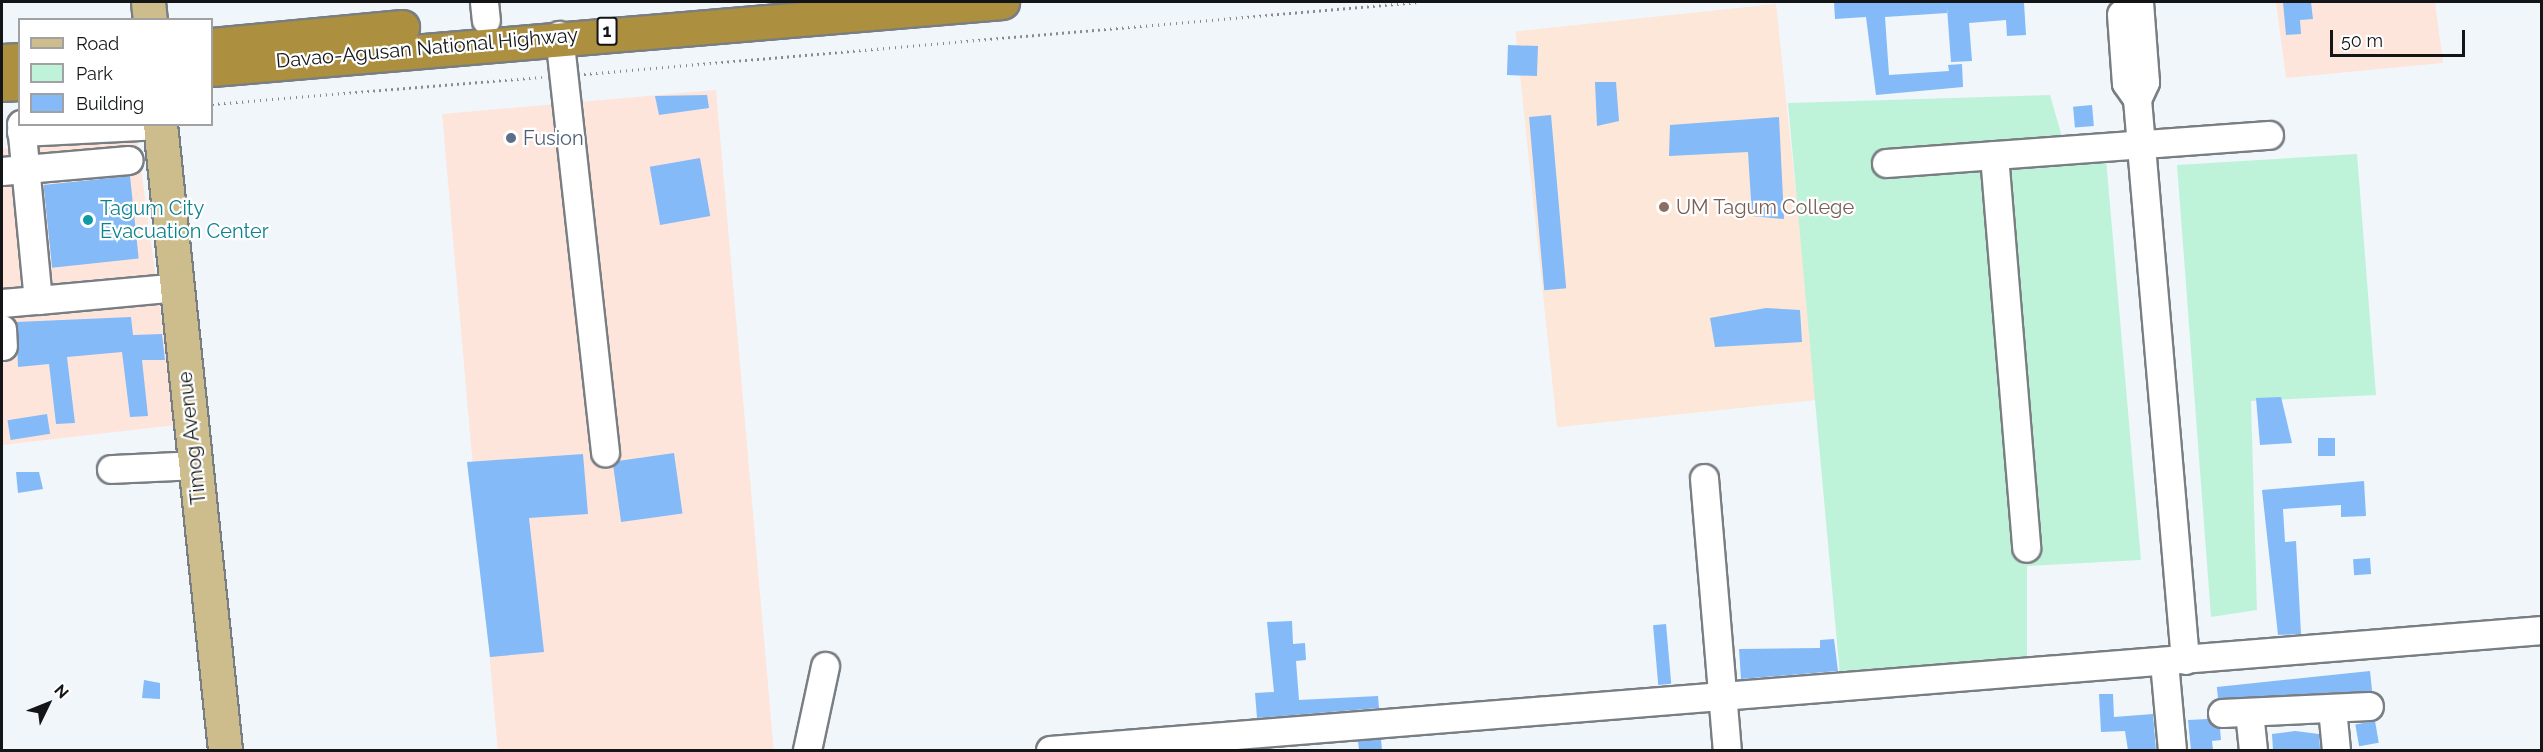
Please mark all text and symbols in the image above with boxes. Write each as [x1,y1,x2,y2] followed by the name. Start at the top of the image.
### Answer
[596,16,618,46] road number: 1
[18,18,213,126] legend
[2333,18,2468,56] scale bar
[275,23,579,73] street label: Davao-Agusan National Highway
[2341,30,2383,51] text: 50 m
[76,33,119,54] text: Road
[76,63,113,84] text: Park
[76,93,144,114] text: Building
[523,126,584,150] place label: Fusion
[504,131,518,145] marker: Fusion
[1676,195,1855,219] place label: UM Tagum College
[100,196,269,243] place label: Tagum City Evacuation Center
[1657,200,1671,214] marker: UM Tagum College
[81,213,95,227] marker: Tagum City Evacuation Center
[173,370,211,506] street label: Timog Avenue
[18,674,78,734] north arrow
[50,680,73,702] text: N

